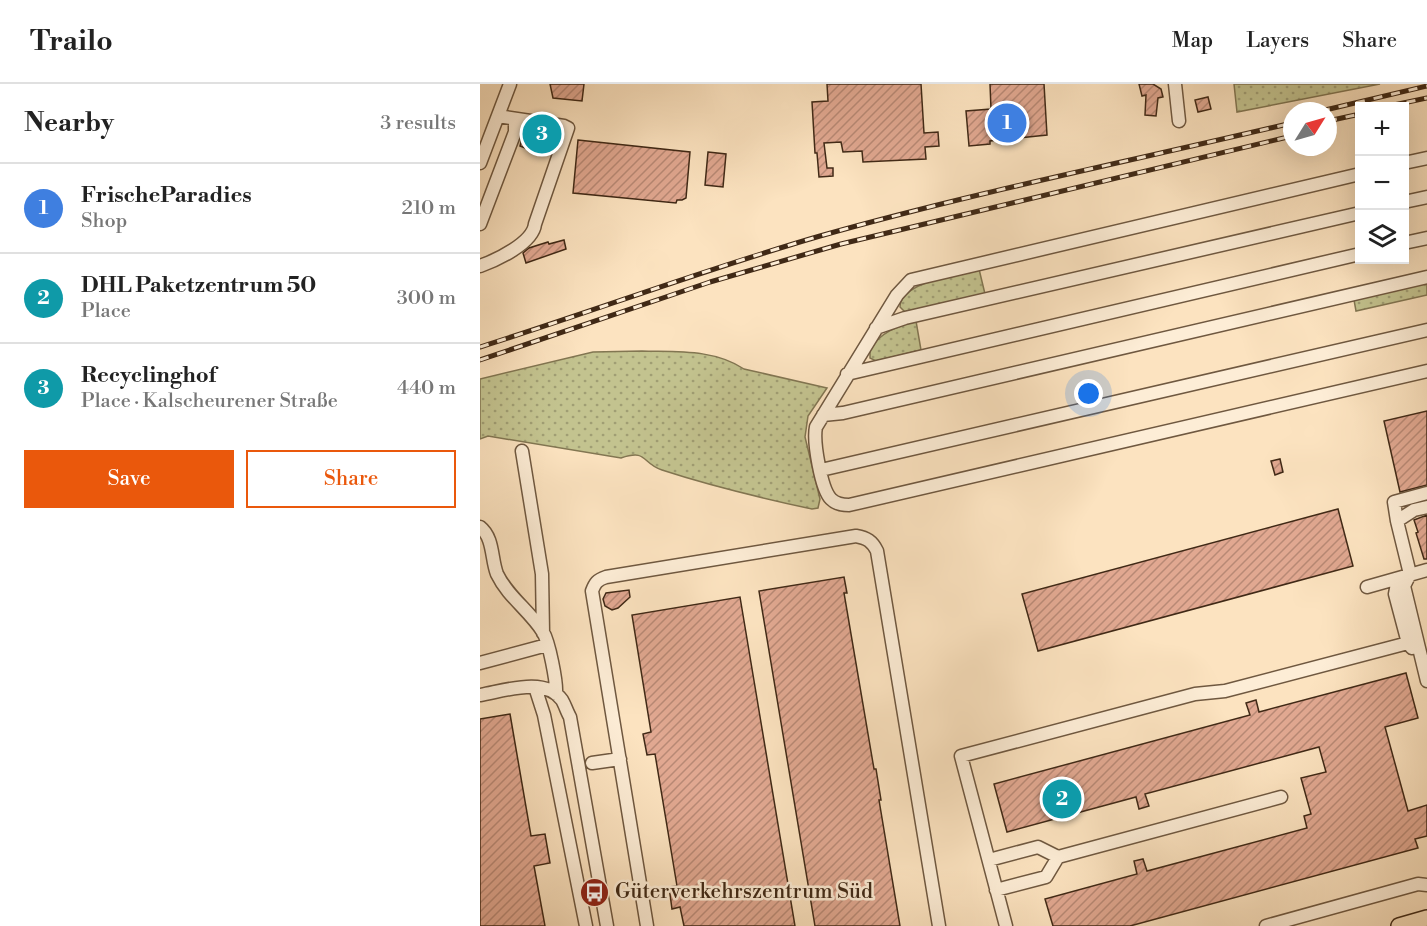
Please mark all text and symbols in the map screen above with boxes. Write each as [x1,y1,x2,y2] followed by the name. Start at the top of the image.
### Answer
[30,24,113,59] text: Trailo
[1172,28,1213,54] text: Map
[1246,28,1309,54] text: Layers
[1342,28,1397,54] text: Share
[988,100,1026,146] pin: 1
[1283,102,1337,156] north arrow
[1355,102,1409,264] map controls
[1355,102,1409,156] button: +
[24,107,114,139] text: Nearby
[380,111,456,136] text: 3 results
[522,112,562,156] pin: 3
[1355,156,1409,210] button: −
[81,182,252,209] text: FrischeParadies
[39,196,48,221] text: 1
[401,196,456,221] text: 210 m
[81,209,127,234] text: Shop
[1355,210,1409,264] button: layers
[81,272,316,299] text: DHL Paketzentrum 50
[37,286,50,311] text: 2
[397,286,456,311] text: 300 m
[81,299,131,324] text: Place
[81,362,216,389] text: Recyclinghof
[37,376,50,401] text: 3
[397,376,456,401] text: 440 m
[1074,379,1103,408] your location
[81,389,338,414] text: Place · Kalscheurener Straße
[24,450,234,508] button: Save
[246,450,456,508] button: Share
[1042,776,1082,822] pin: 2
[578,876,610,908] bus stop icon: Güterverkehrszentrum Süd
[615,879,873,905] place label: Güterverkehrszentrum Süd

